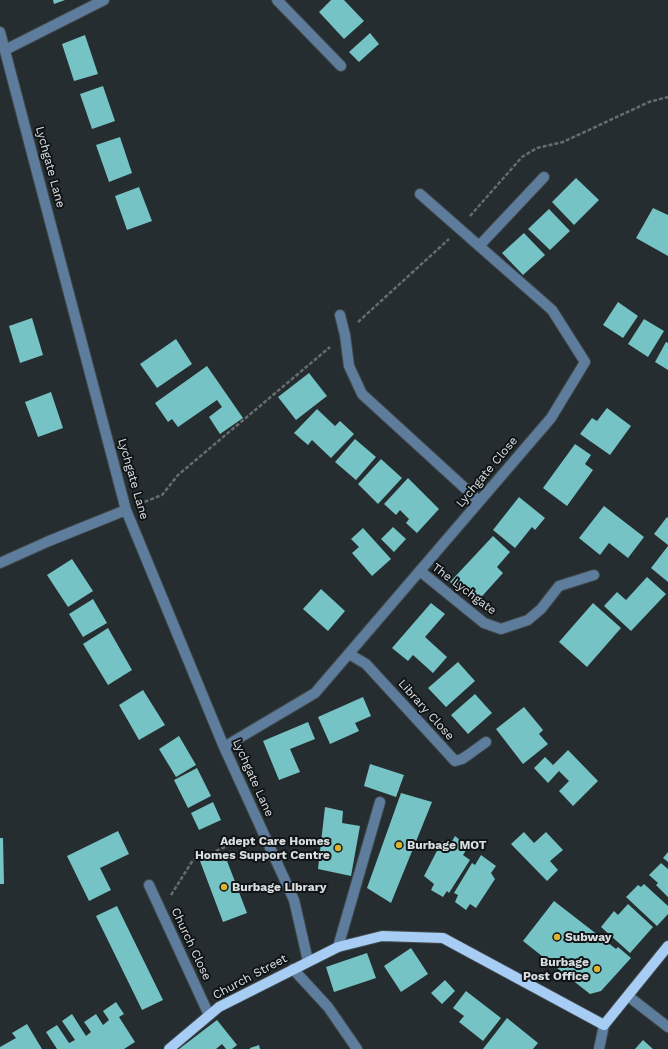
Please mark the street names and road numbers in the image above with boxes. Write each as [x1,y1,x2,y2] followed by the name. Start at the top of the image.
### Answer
[32,125,68,209] street label: Lychgate Lane
[453,434,521,510] street label: Lychgate Close
[115,437,151,521] street label: Lychgate Lane
[429,560,499,618] street label: The Lychgate
[395,677,457,743] street label: Library Close
[229,737,277,819] street label: Lychgate Lane
[168,905,214,983] street label: Church Close
[210,951,290,1003] street label: Church Street

